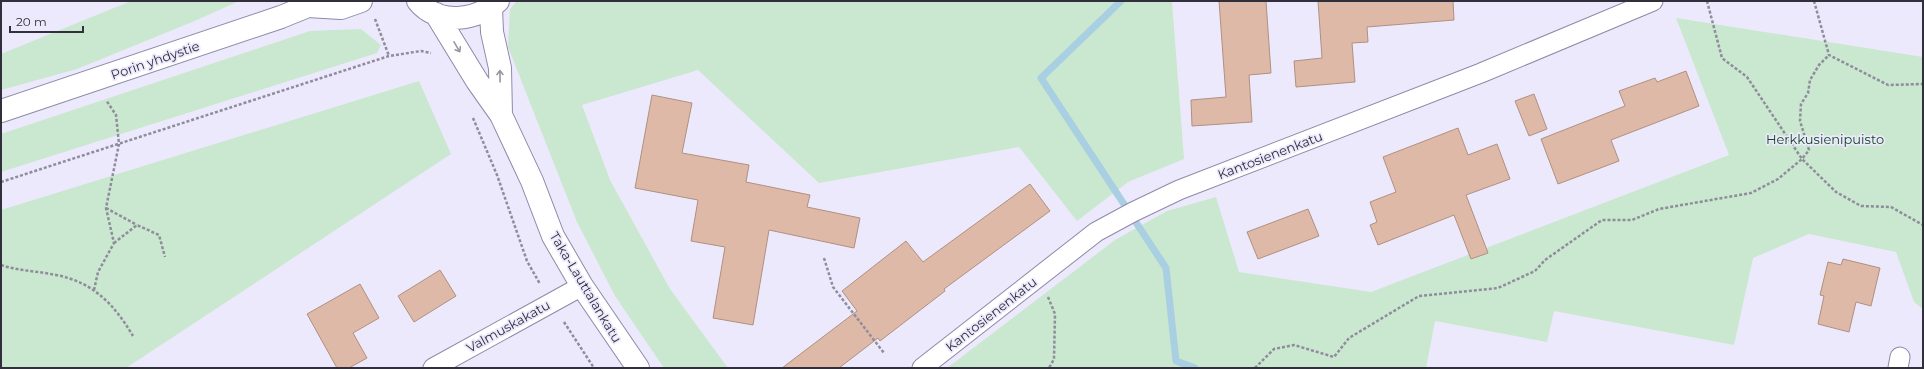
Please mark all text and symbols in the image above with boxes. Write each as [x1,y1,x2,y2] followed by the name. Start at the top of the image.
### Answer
[10,8,83,34] scale bar
[16,14,47,29] text: 20 m
[109,37,202,83] street label: Porin yhdystie
[453,41,461,53] one-way arrow
[496,70,504,83] one-way arrow
[1215,128,1325,182] street label: Kantosienenkatu
[1766,131,1884,147] park label: Herkkusienipuisto
[547,229,625,345] street label: Taka-Lauttalankatu
[942,273,1040,355] street label: Kantosienenkatu
[463,296,553,356] street label: Valmuskakatu

